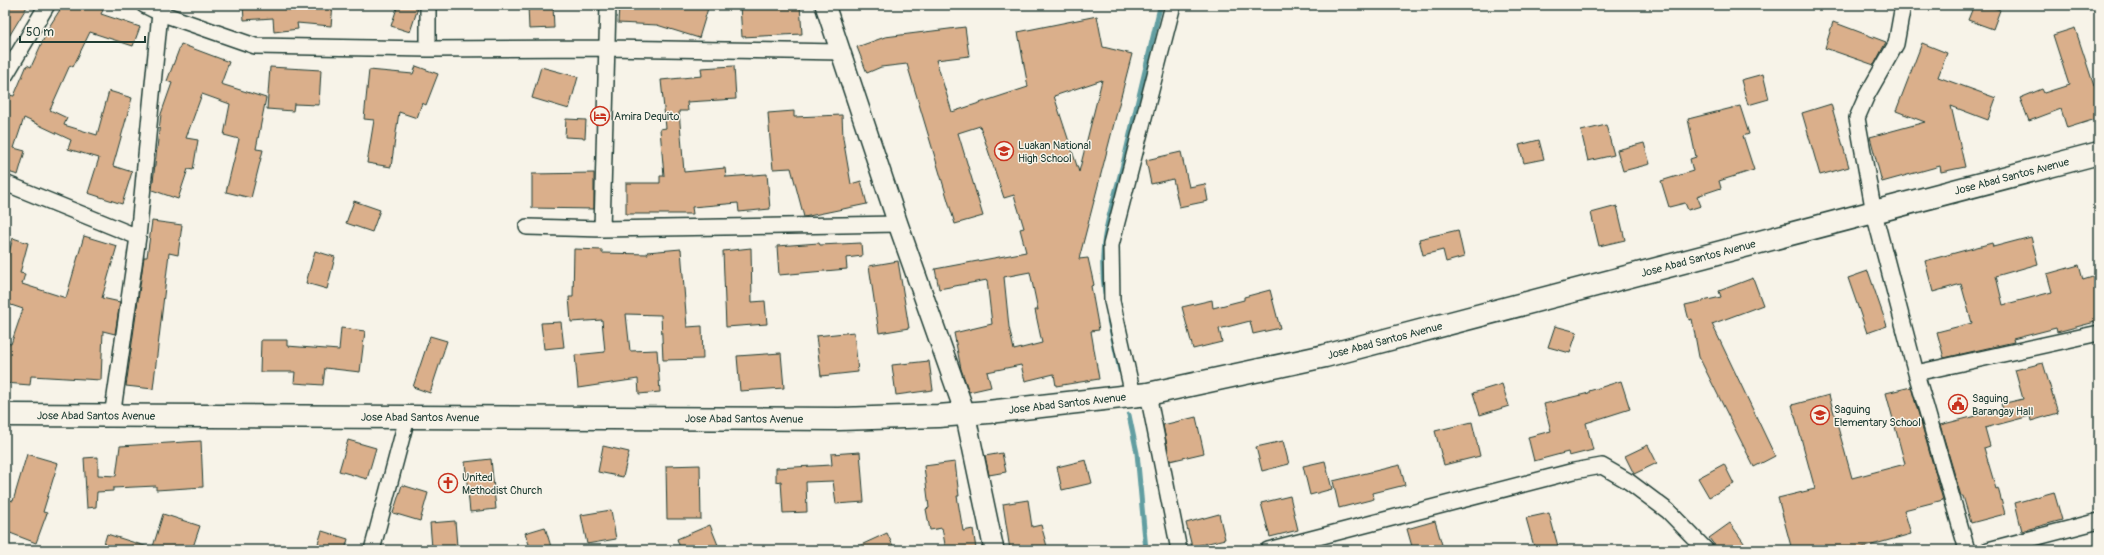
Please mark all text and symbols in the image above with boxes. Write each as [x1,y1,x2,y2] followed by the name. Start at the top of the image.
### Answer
[20,18,145,44] scale bar
[26,25,54,40] text: 50 m
[589,105,611,127] hotel icon: Amira Dequito
[614,110,679,123] place label: Amira Dequito
[1018,139,1091,165] place label: Luakan National High School
[993,140,1015,162] school or university icon: Luakan National High School
[1953,155,2071,198] street label: Jose Abad Santos Avenue
[1639,237,1758,280] street label: Jose Abad Santos Avenue
[1326,319,1444,362] street label: Jose Abad Santos Avenue
[1008,390,1127,417] street label: Jose Abad Santos Avenue
[1972,392,2033,418] place label: Saguing Barangay Hall
[1947,393,1969,415] public building icon: Saguing Barangay Hall
[1834,403,1921,429] place label: Saguing Elementary School
[1809,404,1831,426] school or university icon: Saguing Elementary School
[37,409,156,423] street label: Jose Abad Santos Avenue
[361,411,480,424] street label: Jose Abad Santos Avenue
[685,412,804,426] street label: Jose Abad Santos Avenue
[462,471,542,497] place label: United Methodist Church
[437,472,459,494] church icon: United Methodist Church

